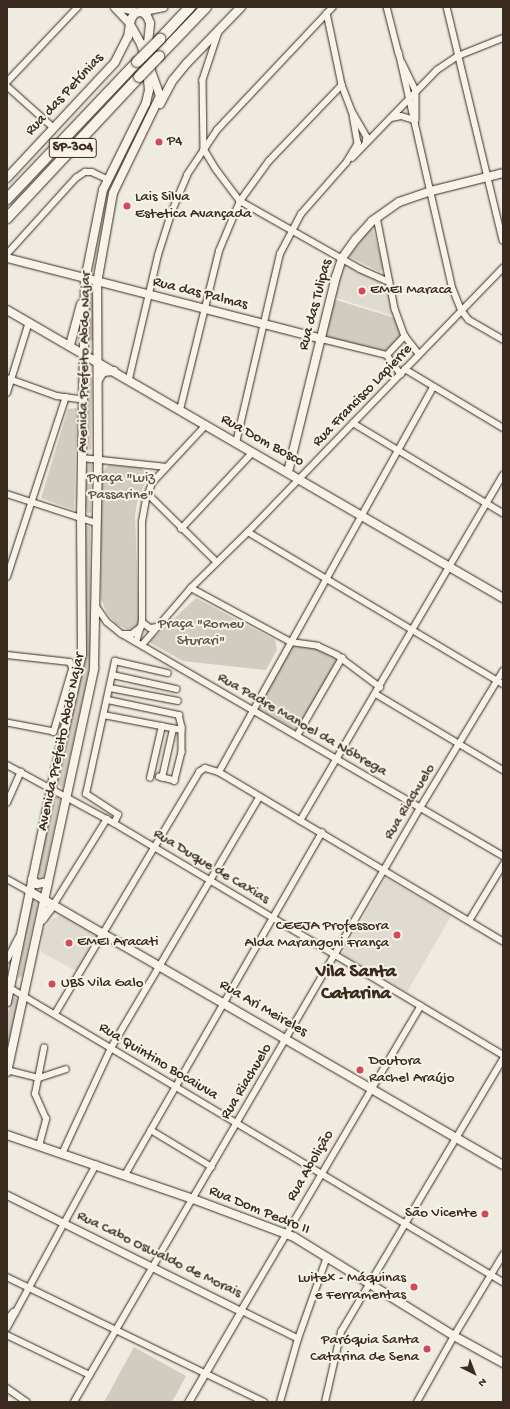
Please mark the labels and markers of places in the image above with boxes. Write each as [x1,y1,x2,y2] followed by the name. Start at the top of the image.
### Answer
[167,133,182,151] place label: P4
[154,137,164,147] marker: P4
[135,188,252,223] place label: Lais Silva Estetica Avançada
[122,201,132,211] marker: Lais Silva Estetica Avançada
[370,282,452,300] place label: EMEI Maraca
[357,286,367,296] marker: EMEI Maraca
[245,917,389,952] place label: CEEJA Professora Alda Marangoni França
[392,930,402,940] marker: CEEJA Professora Alda Marangoni França
[77,934,159,952] place label: EMEI Aracati
[64,938,74,948] marker: EMEI Aracati
[61,975,143,993] place label: UBS Vila Galo
[46,978,58,990] marker: UBS Vila Galo
[369,1052,455,1087] place label: Doutora Rachel Araújo
[354,1064,366,1076] marker: Doutora Rachel Araújo
[405,1205,477,1223] place label: São Vicente
[480,1209,490,1219] marker: São Vicente
[298,1269,406,1304] place label: Luitex - Máquinas e Ferramentas
[409,1282,419,1292] marker: Luitex - Máquinas e Ferramentas
[310,1331,419,1366] place label: Paróquia Santa Catarina de Sena
[422,1344,432,1354] marker: Paróquia Santa Catarina de Sena

